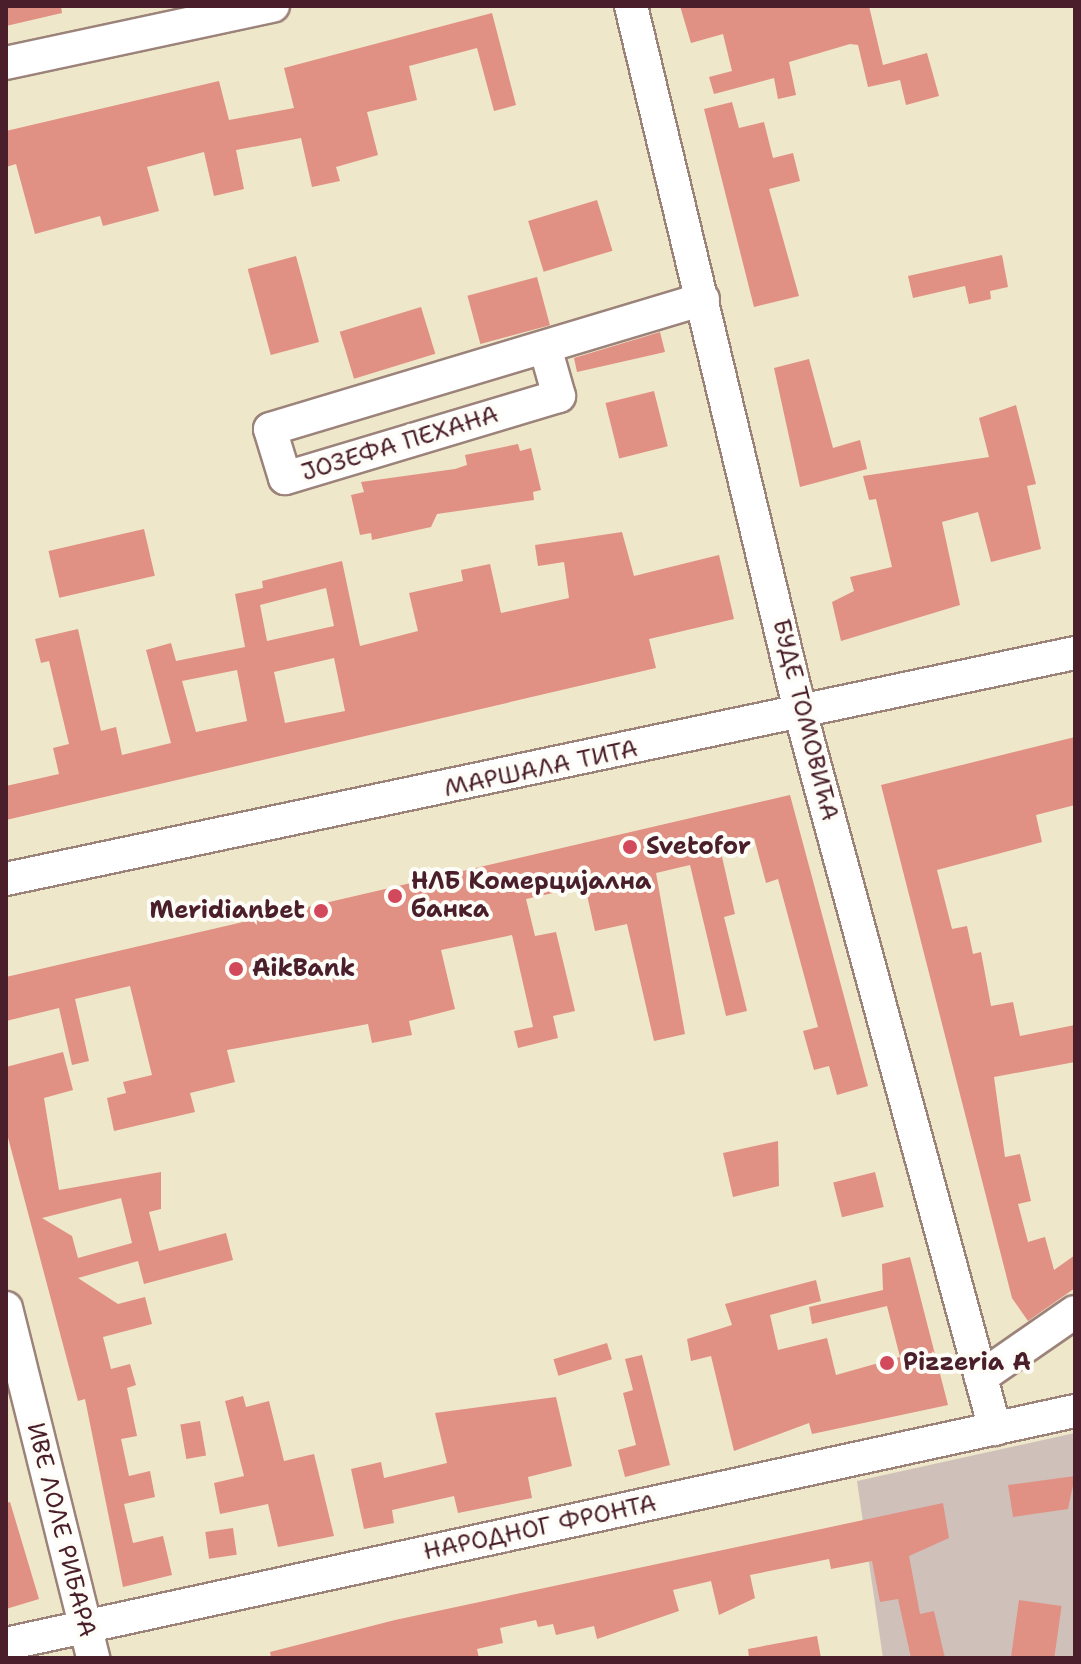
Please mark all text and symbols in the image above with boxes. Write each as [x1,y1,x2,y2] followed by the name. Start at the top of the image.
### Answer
[298,400,502,488] street label: ЈОЗЕФА ПЕХАНА
[766,616,844,824] street label: БУДЕ ТОМОВИЋА
[442,734,640,804] street label: МАРШАЛА ТИТА
[646,833,751,861] place label: Svetofor
[621,838,639,856] marker: Svetofor
[411,868,651,924] place label: НЛБ Комерцијална банка
[386,887,404,905] marker: НЛБ Комерцијална банка
[149,897,305,925] place label: Meridianbet
[312,902,330,920] marker: Meridianbet
[252,955,355,983] place label: AikBank
[227,960,245,978] marker: AikBank
[903,1349,1031,1377] place label: Pizzeria A
[878,1354,896,1372] marker: Pizzeria A
[20,1420,102,1640] street label: ИВЕ ЛОЛЕ РИБАРА
[421,1489,659,1567] street label: НАРОДНОГ ФРОНТА

